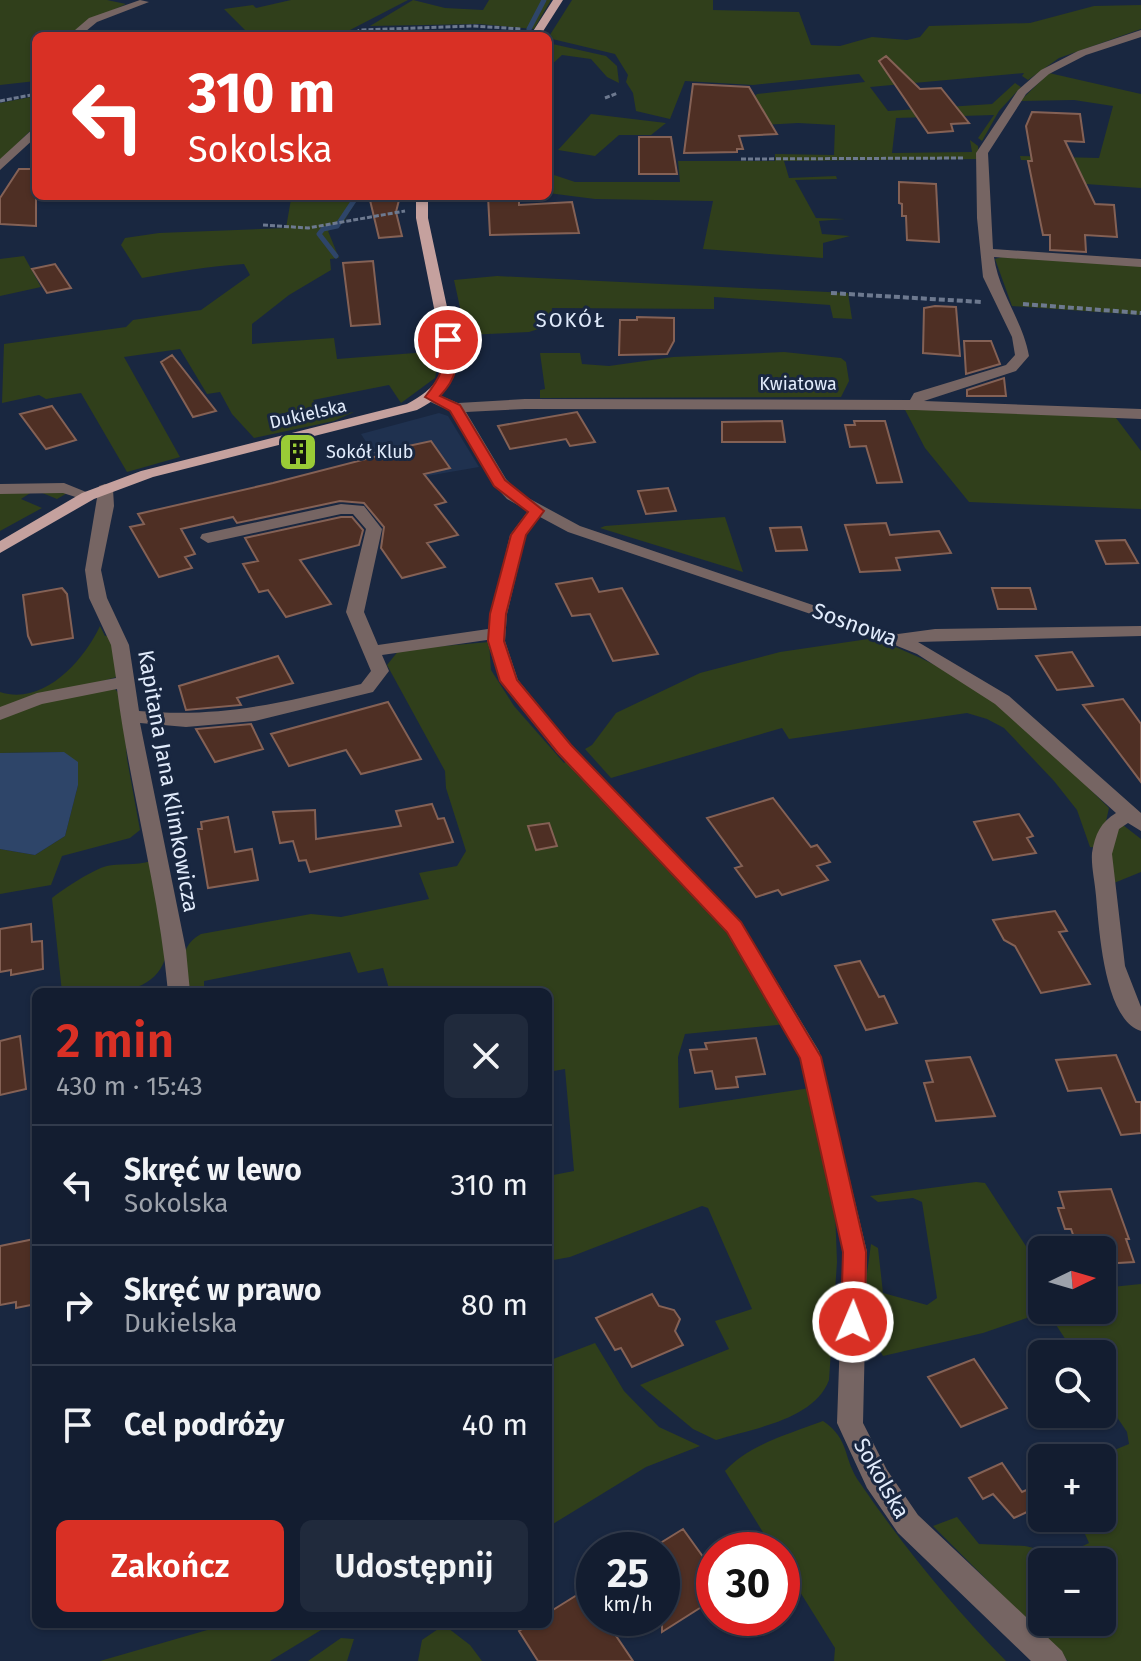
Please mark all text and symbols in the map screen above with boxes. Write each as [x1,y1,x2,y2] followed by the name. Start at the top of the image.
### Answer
[188,60,335,127] text: 310 m
[56,64,160,168] icon: left
[188,128,333,172] text: Sokolska
[414,306,482,374] pin
[536,308,606,332] district label: SOKÓŁ
[426,318,470,362] icon: arrive
[759,373,837,395] street label: Kwiatowa
[267,394,349,434] street label: Dukielska
[277,431,319,473] building icon: Sokół Klub
[326,441,413,463] place label: Sokół Klub
[809,597,901,652] street label: Sosnowa
[132,648,205,914] street label: Kapitana Jana Klimkowicza
[56,1012,174,1070] text: 2 min
[444,1014,528,1098] button: close
[56,1071,203,1102] text: 430 m · 15:43
[124,1152,302,1188] text: Skręć w lewo
[56,1163,100,1207] icon: left
[450,1167,528,1203] text: 310 m
[124,1188,228,1219] text: Sokolska
[1028,1236,1116,1324] north arrow
[1028,1236,1116,1636] map controls
[124,1272,322,1308] text: Skręć w prawo
[811,1280,895,1364] position arrow
[56,1283,100,1327] icon: right
[461,1287,528,1323] text: 80 m
[124,1308,238,1339] text: Dukielska
[1028,1340,1116,1428] button: search
[56,1403,100,1447] icon: arrive
[124,1407,284,1443] text: Cel podróży
[462,1407,528,1443] text: 40 m
[848,1433,915,1523] street label: Sokolska
[1028,1444,1116,1532] button: +
[56,1520,284,1612] button: Zakończ
[300,1520,528,1612] button: Udostępnij
[696,1532,800,1636] speed limit sign: 30
[1028,1548,1116,1636] button: −
[607,1550,649,1598] text: 25
[603,1592,653,1616] text: km/h

